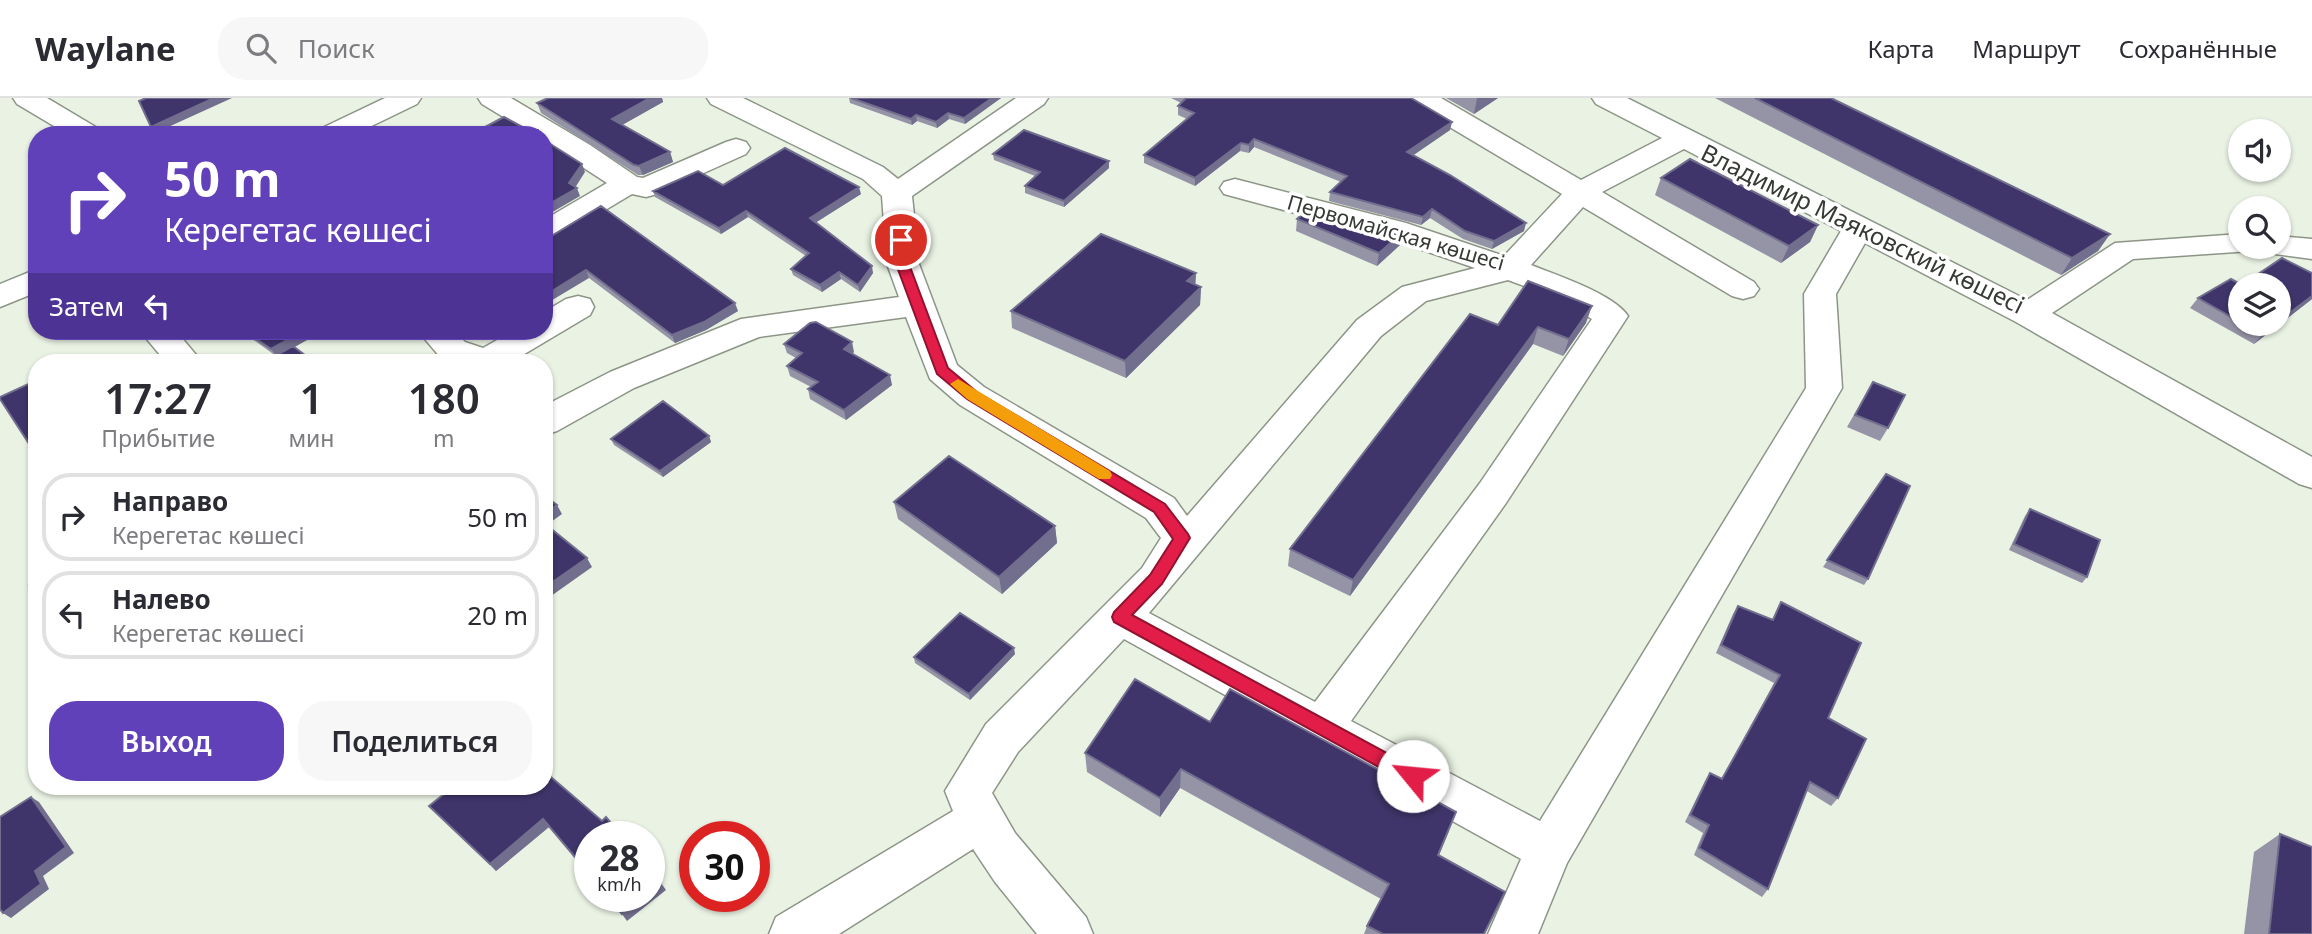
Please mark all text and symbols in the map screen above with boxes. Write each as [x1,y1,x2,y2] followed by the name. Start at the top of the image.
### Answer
[218,17,708,80] search box
[35,26,176,71] text: Waylane
[242,29,280,67] icon: search
[298,30,375,66] text: Поиск
[1867,32,1934,65] text: Карта
[1972,32,2081,65] text: Маршрут
[2119,32,2277,65] text: Сохранённые
[2228,119,2291,336] map controls
[2228,119,2291,182] button: sound
[1696,135,2030,321] street label: Владимир Маяковский көшесі
[164,145,281,211] text: 50 m
[49,154,140,245] icon: right
[1284,188,1508,276] street label: Первомайская көшесі
[2228,196,2291,259] button: search
[164,208,432,251] text: Керегетас көшесі
[871,210,931,270] pin
[882,221,920,259] icon: arrive
[2228,273,2291,336] button: layers
[138,287,176,325] icon: left
[49,288,124,324] text: Затем
[104,369,212,426] text: 17:27
[299,369,323,426] text: 1
[408,369,480,426] text: 180
[101,422,215,454] text: Прибытие
[288,422,334,454] text: мин
[433,422,455,454] text: m
[112,483,228,519] text: Направо
[53,498,91,536] icon: right
[467,499,528,535] text: 50 m
[112,519,305,551] text: Керегетас көшесі
[112,581,211,617] text: Налево
[53,596,91,634] icon: left
[467,597,528,633] text: 20 m
[112,617,305,649] text: Керегетас көшесі
[49,701,284,781] button: Выход
[298,701,532,781] button: Поделиться
[1376,739,1450,813] position arrow
[679,821,770,912] speed limit sign: 30
[599,834,640,881] text: 28
[597,872,642,896] text: km/h

